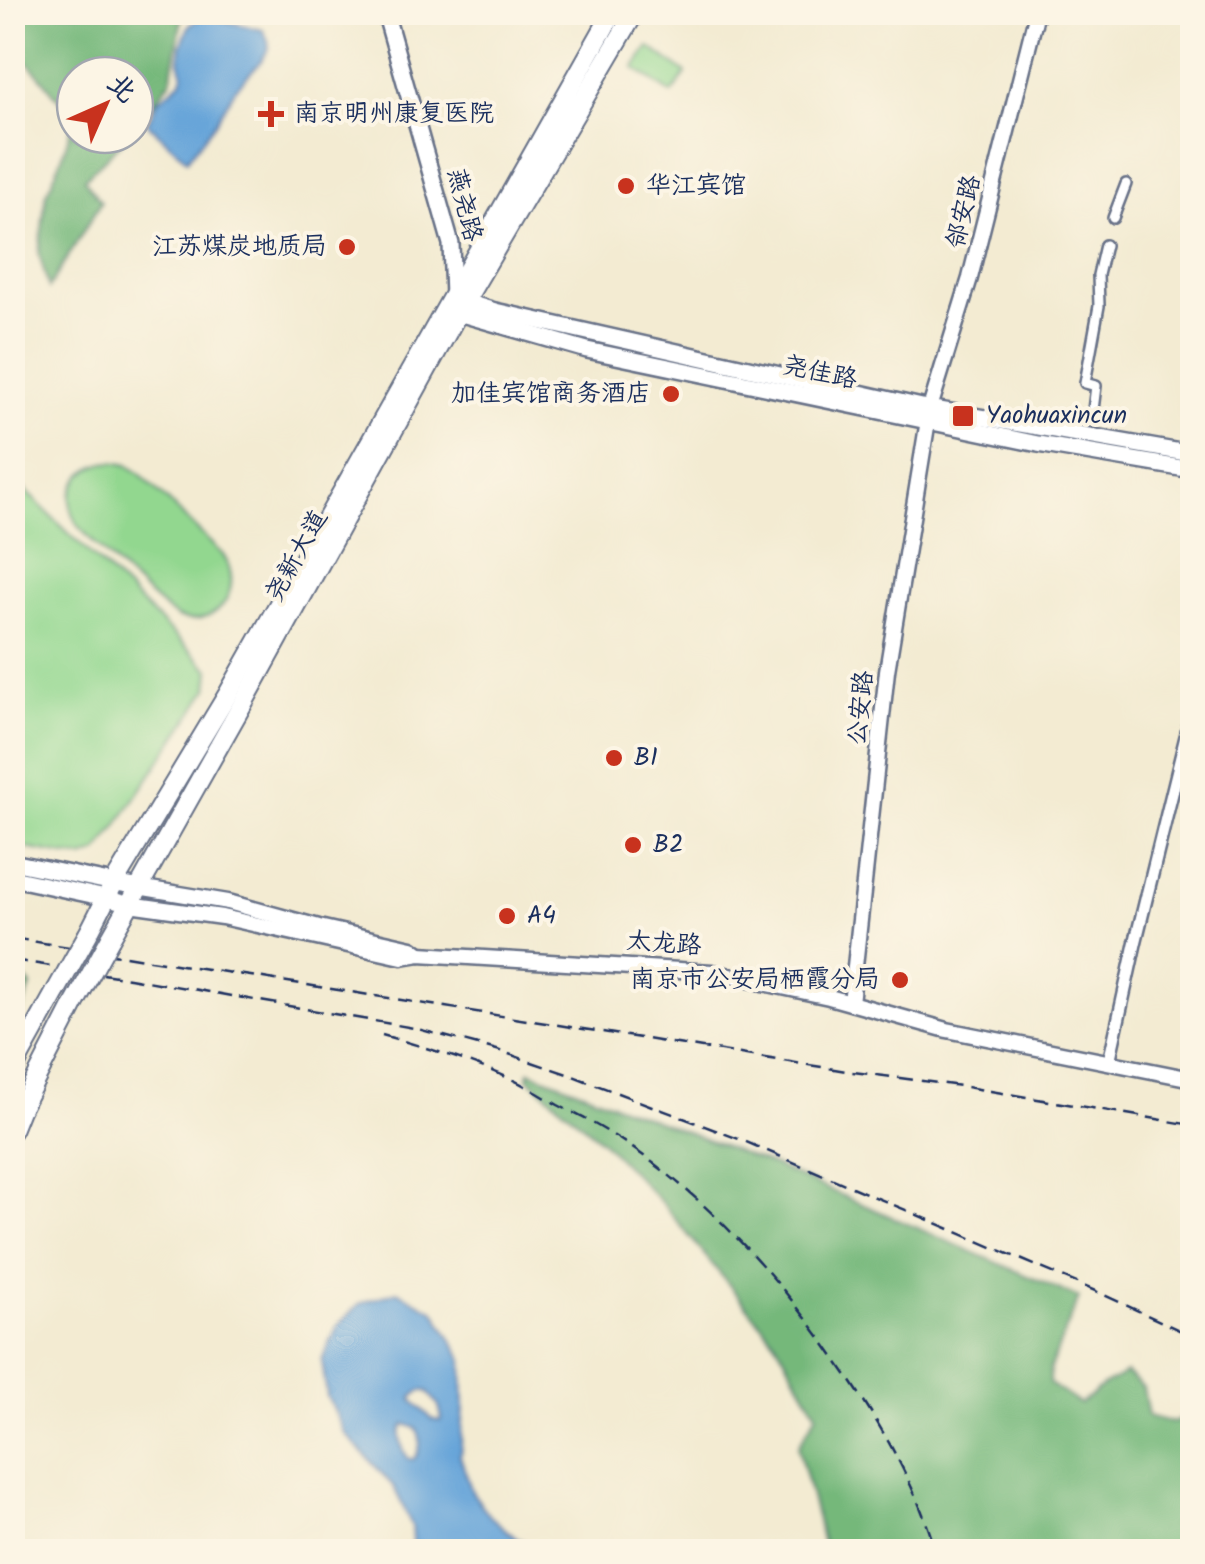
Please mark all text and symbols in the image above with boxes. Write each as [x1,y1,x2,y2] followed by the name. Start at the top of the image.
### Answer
[55,55,155,155] north arrow
[95,63,147,115] text: 北
[294,94,494,134] place label: 南京明州康复医院
[258,101,284,127] marker: 南京明州康复医院
[436,164,492,246] street label: 燕尧路
[646,166,746,206] place label: 华江宾馆
[936,171,992,253] street label: 邻安路
[615,175,637,197] marker: 华江宾馆
[152,227,327,267] place label: 江苏煤炭地质局
[336,236,358,258] marker: 江苏煤炭地质局
[779,346,861,400] street label: 尧佳路
[451,374,651,414] place label: 加佳宾馆商务酒店
[660,383,682,405] marker: 加佳宾馆商务酒店
[986,396,1127,436] place label: Yaohuaxincun
[950,403,976,429] marker: Yaohuaxincun
[255,503,339,609] street label: 尧新大道
[837,669,885,747] street label: 公安路
[634,738,658,778] place label: B1
[603,747,625,769] marker: B1
[653,825,683,865] place label: B2
[622,834,644,856] marker: B2
[527,896,556,936] place label: A4
[496,905,518,927] marker: A4
[625,921,703,967] street label: 太龙路
[630,960,880,1000] place label: 南京市公安局栖霞分局
[889,969,911,991] marker: 南京市公安局栖霞分局

